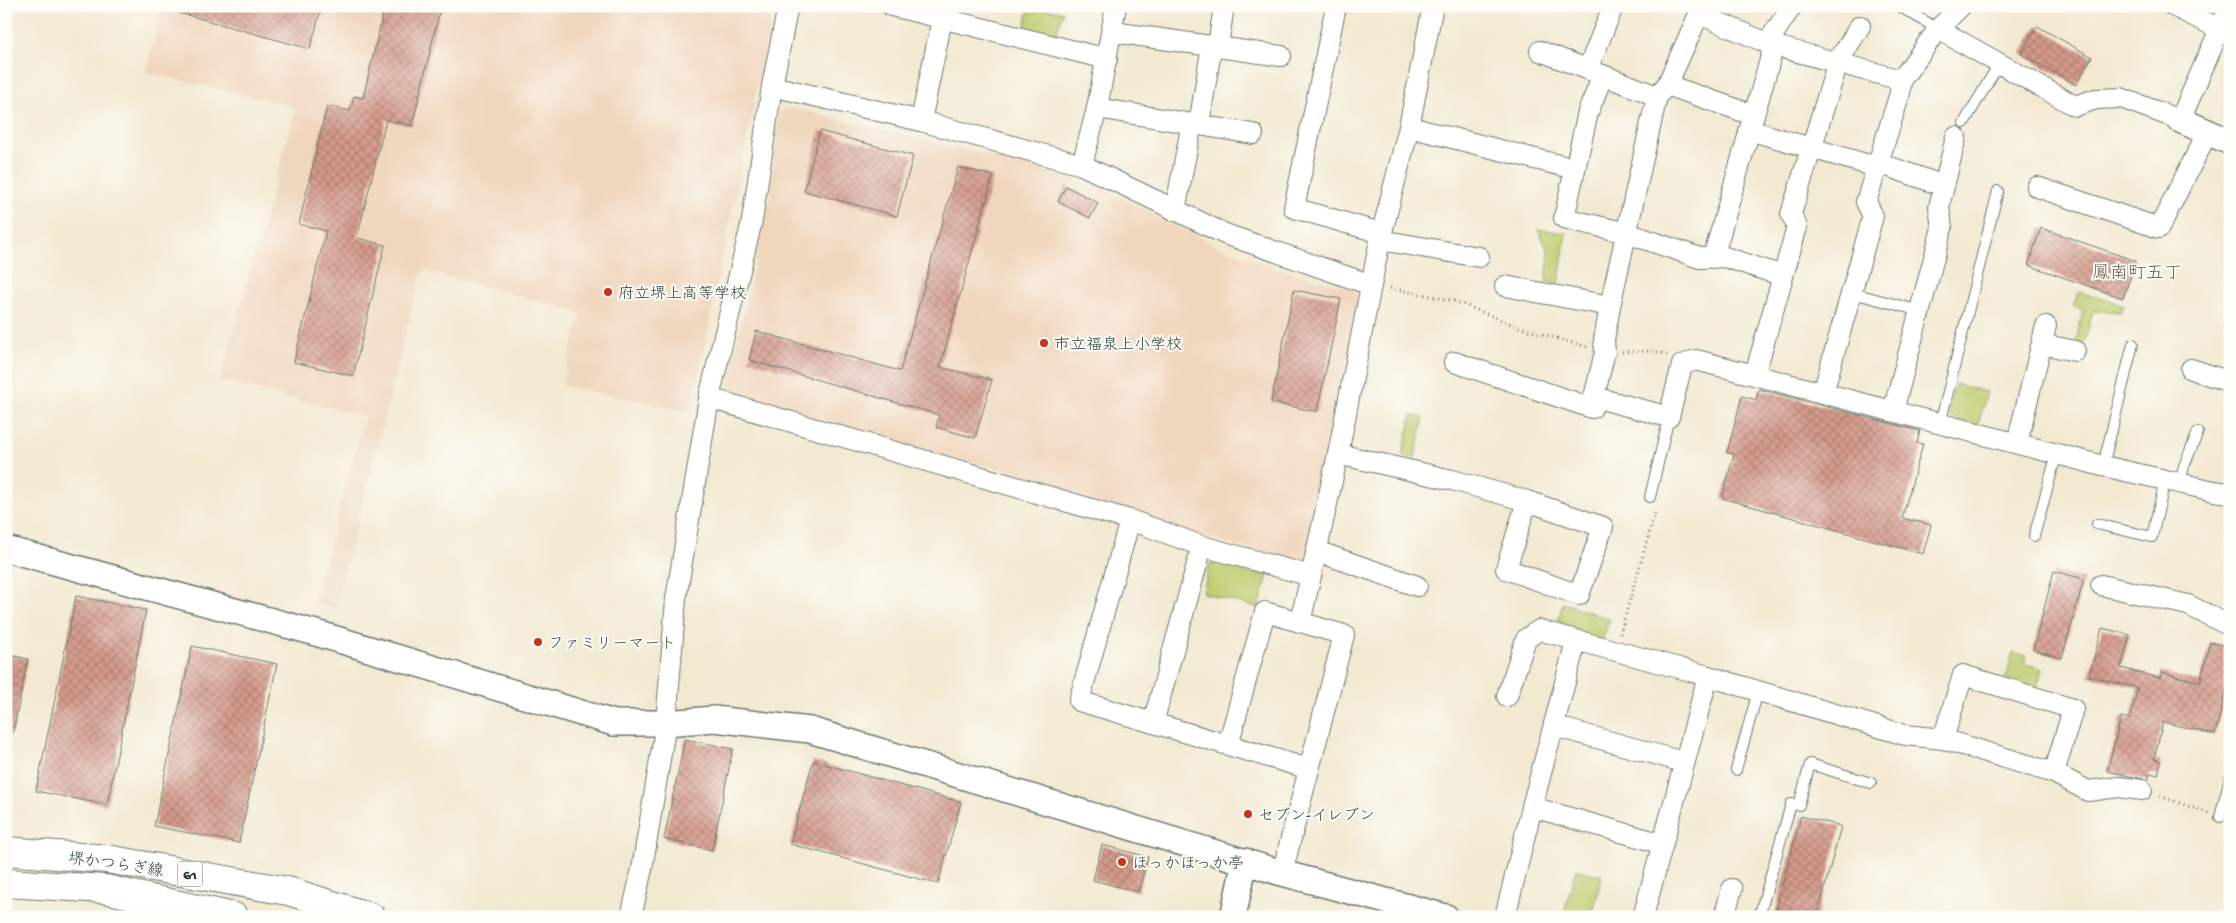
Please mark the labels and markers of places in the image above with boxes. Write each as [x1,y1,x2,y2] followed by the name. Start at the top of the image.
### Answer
[618,285,746,305] place label: 府立堺上高等学校
[602,286,614,298] marker: 府立堺上高等学校
[1054,335,1182,356] place label: 市立福泉上小学校
[1038,337,1050,349] marker: 市立福泉上小学校
[532,636,544,648] marker: ファミリーマート
[548,636,676,655] place label: ファミリーマート
[1258,807,1375,827] place label: セブン-イレブン
[1242,808,1254,820] marker: セブン-イレブン
[1132,854,1244,875] place label: ほっかほっか亭
[1116,856,1128,868] marker: ほっかほっか亭

